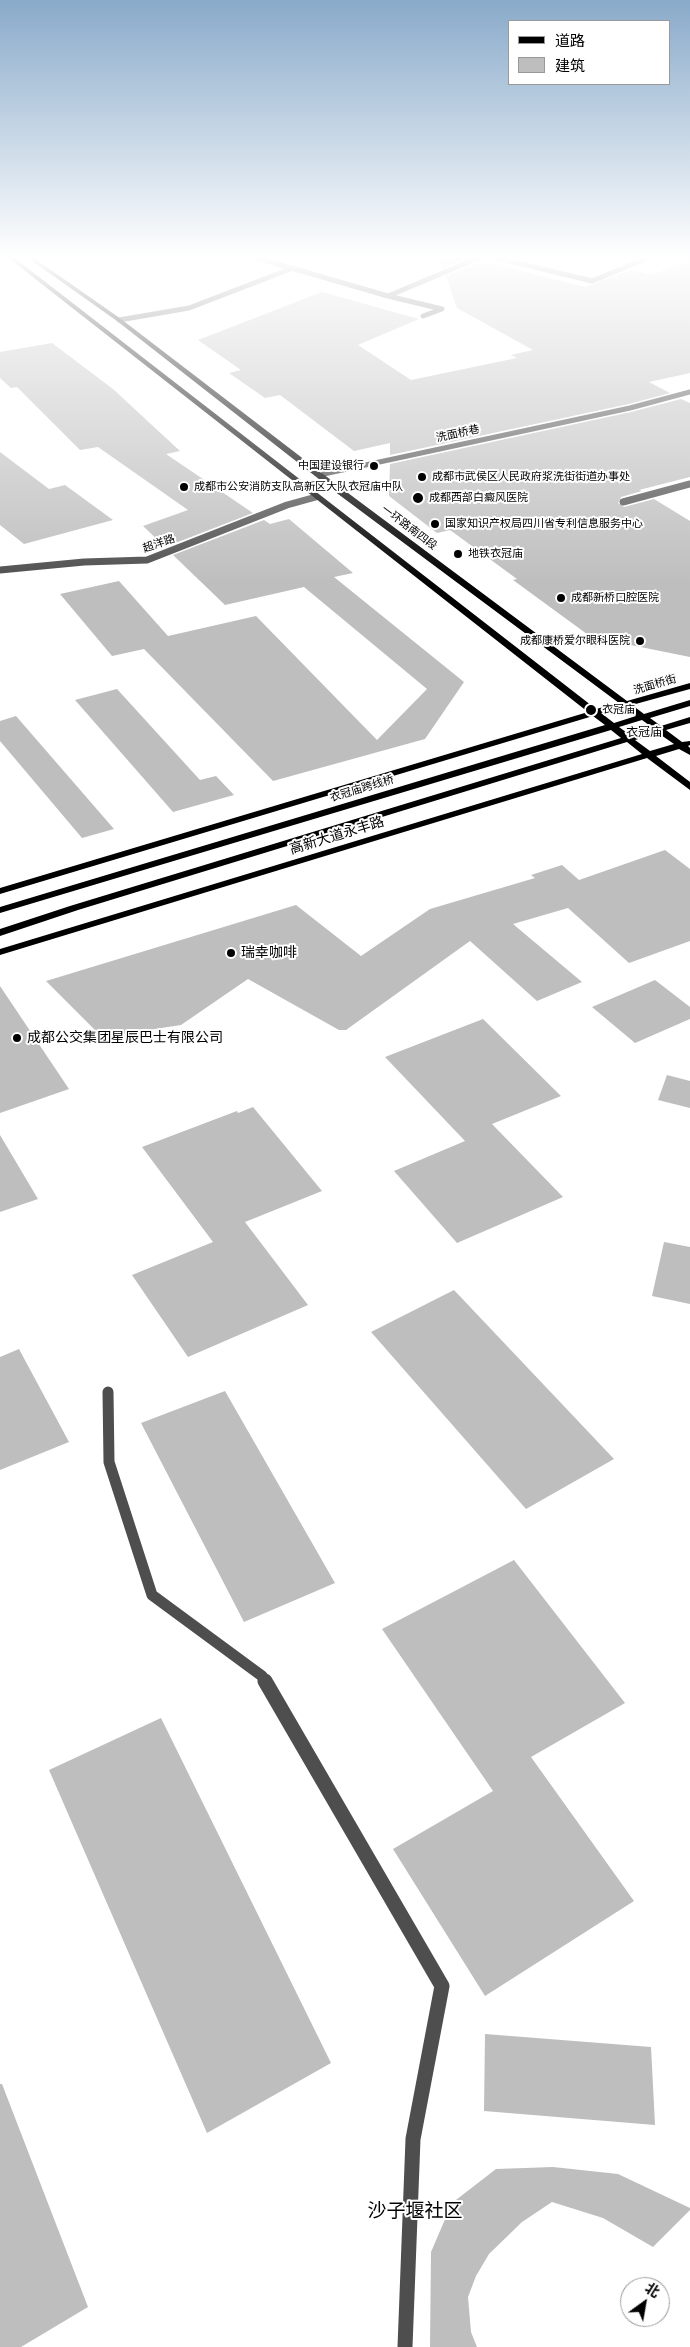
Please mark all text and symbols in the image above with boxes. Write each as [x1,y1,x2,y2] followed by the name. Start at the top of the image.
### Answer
[508,20,670,85] legend
[555,30,585,51] text: 道路
[555,55,585,76] text: 建筑
[435,423,481,445] street label: 洗面桥巷
[298,459,364,473] place label: 中国建设银行
[368,460,380,472] marker: 中国建设银行
[432,470,630,484] place label: 成都市武侯区人民政府浆洗街街道办事处
[416,471,428,483] marker: 成都市武侯区人民政府浆洗街街道办事处
[194,480,403,494] place label: 成都市公安消防支队高新区大队衣冠庙中队
[178,481,190,493] marker: 成都市公安消防支队高新区大队衣冠庙中队
[411,491,425,505] marker: 成都西部白癜风医院
[429,491,528,505] place label: 成都西部白癜风医院
[379,503,439,553] street label: 一环路南四段
[445,517,643,531] place label: 国家知识产权局四川省专利信息服务中心
[429,518,441,530] marker: 国家知识产权局四川省专利信息服务中心
[141,532,177,556] street label: 超洋路
[468,547,523,561] place label: 地铁衣冠庙
[452,548,464,560] marker: 地铁衣冠庙
[571,591,659,605] place label: 成都新桥口腔医院
[555,592,567,604] marker: 成都新桥口腔医院
[520,634,630,648] place label: 成都康桥爱尔眼科医院
[634,635,646,647] marker: 成都康桥爱尔眼科医院
[632,673,678,697] street label: 洗面桥街
[584,703,598,717] marker: 衣冠庙
[602,703,635,717] place label: 衣冠庙
[626,726,662,740] district label: 衣冠庙
[329,773,395,805] street label: 衣冠庙跨线桥
[288,814,386,858] street label: 高新大道永丰路
[241,945,297,961] place label: 瑞幸咖啡
[225,947,237,959] marker: 瑞幸咖啡
[27,1030,223,1046] place label: 成都公交集团星辰巴士有限公司
[11,1032,23,1044] marker: 成都公交集团星辰巴士有限公司
[368,2201,462,2223] district label: 沙子堰社区
[620,2277,670,2327] north arrow
[642,2279,663,2301] text: 北

